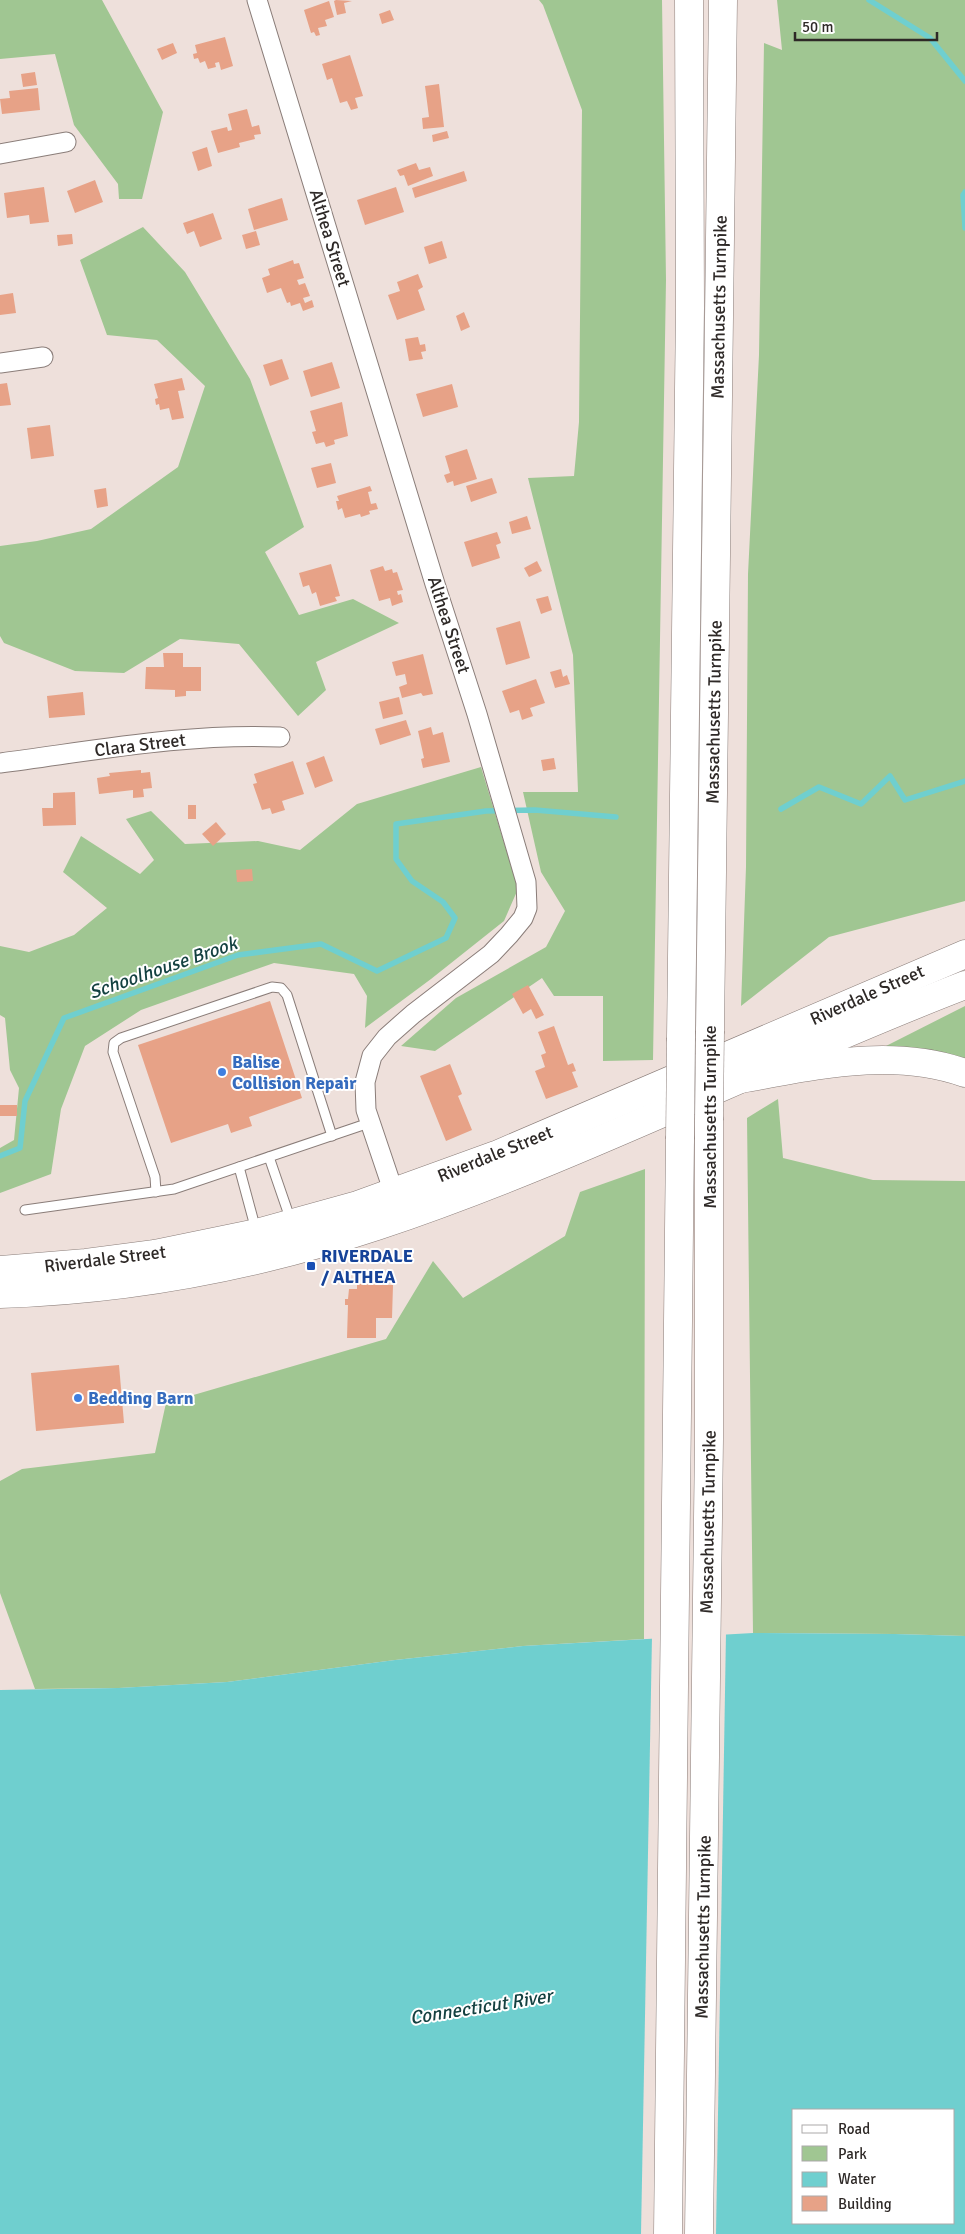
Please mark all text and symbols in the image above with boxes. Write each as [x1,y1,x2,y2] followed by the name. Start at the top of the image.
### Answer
[795,10,938,42] scale bar
[802,18,833,36] text: 50 m
[305,187,355,289] street label: Althea Street
[706,215,732,399] street label: Massachusetts Turnpike
[423,574,475,676] street label: Althea Street
[701,620,727,804] street label: Massachusetts Turnpike
[93,728,187,762] street label: Clara Street
[86,931,242,1005] water label: Schoolhouse Brook
[807,960,927,1030] street label: Riverdale Street
[699,1025,721,1209] street label: Massachusetts Turnpike
[232,1051,357,1094] place label: Balise Collision Repair
[216,1066,228,1078] marker: Balise Collision Repair
[434,1121,556,1187] street label: Riverdale Street
[43,1241,167,1277] street label: Riverdale Street
[321,1245,413,1288] place label: RIVERDALE / ALTHEA
[305,1260,317,1272] marker: RIVERDALE / ALTHEA
[88,1387,194,1409] place label: Bedding Barn
[72,1392,84,1404] marker: Bedding Barn
[695,1430,721,1614] street label: Massachusetts Turnpike
[690,1835,716,2019] street label: Massachusetts Turnpike
[408,1983,557,2030] water label: Connecticut River
[792,2109,955,2224] legend
[838,2120,870,2138] text: Road
[838,2145,867,2163] text: Park
[838,2170,876,2188] text: Water
[838,2195,892,2213] text: Building

